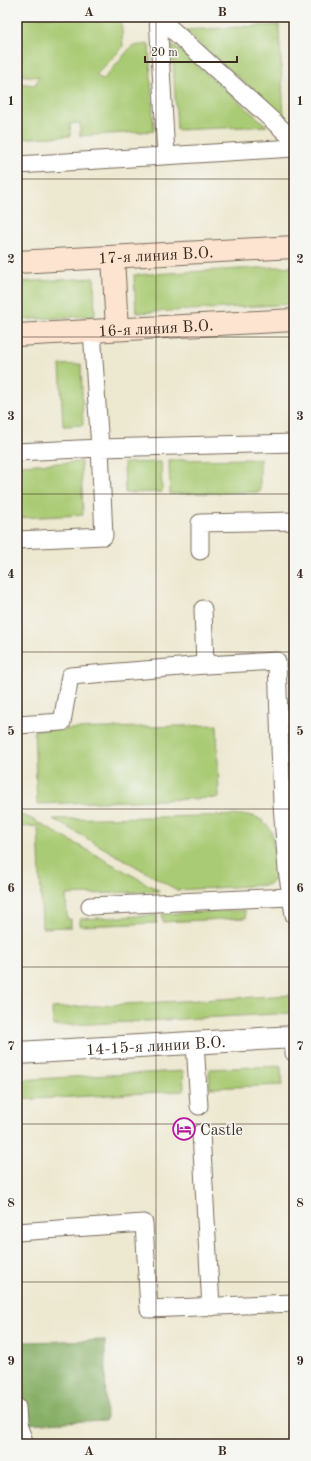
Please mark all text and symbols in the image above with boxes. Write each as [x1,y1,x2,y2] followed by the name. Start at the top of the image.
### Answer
[84,6,94,19] text: A
[217,6,227,19] text: B
[145,38,237,64] scale bar
[151,47,178,59] text: 20 m
[7,95,15,108] text: 1
[296,95,304,108] text: 1
[98,245,214,268] street label: 17-я линия В.О.
[7,253,15,266] text: 2
[296,253,304,266] text: 2
[98,318,214,341] street label: 16-я линия В.О.
[7,410,15,423] text: 3
[296,410,304,423] text: 3
[7,568,15,581] text: 4
[296,568,304,581] text: 4
[7,725,15,738] text: 5
[296,725,304,738] text: 5
[7,882,15,895] text: 6
[296,882,304,895] text: 6
[85,1035,226,1059] street label: 14-15-я линии В.О.
[7,1040,15,1053] text: 7
[296,1040,304,1053] text: 7
[171,1116,197,1142] hotel icon: Castle
[200,1123,243,1139] place label: Castle
[7,1197,15,1210] text: 8
[296,1197,304,1210] text: 8
[7,1355,15,1368] text: 9
[296,1355,304,1368] text: 9
[84,1445,94,1458] text: A
[217,1445,227,1458] text: B

